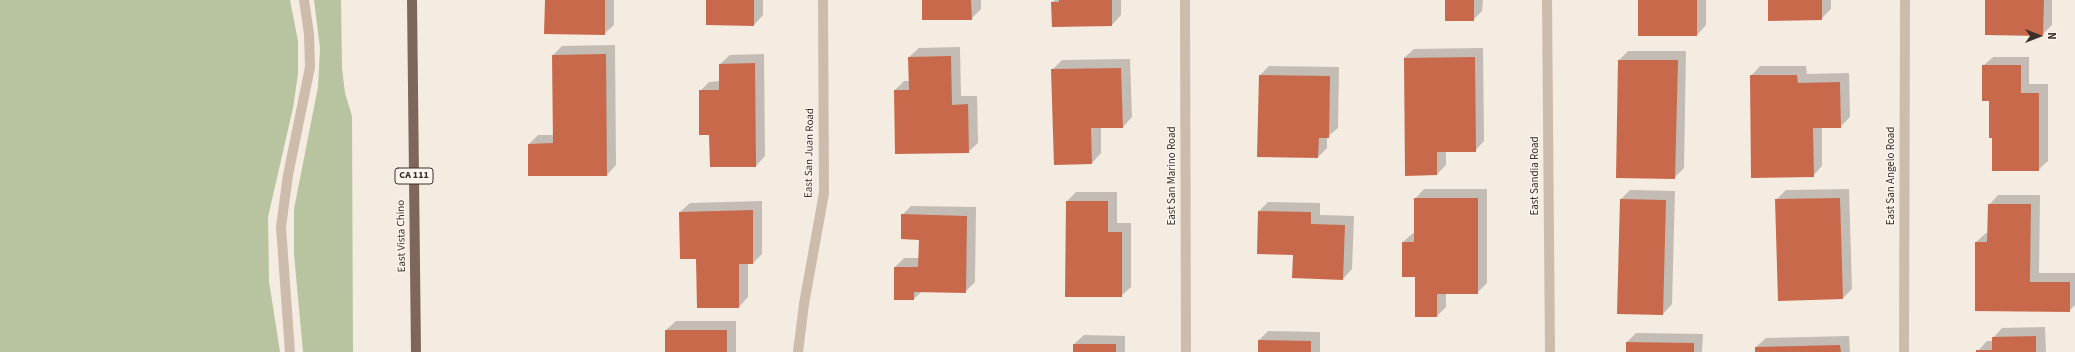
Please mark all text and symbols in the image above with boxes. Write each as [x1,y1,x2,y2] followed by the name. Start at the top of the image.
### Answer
[2019,16,2059,56] north arrow
[2044,32,2059,40] text: N
[803,108,817,198] street label: East San Juan Road
[1166,126,1180,226] street label: East San Marino Road
[1885,127,1899,225] street label: East San Angelo Road
[1529,136,1543,216] street label: East Sandia Road
[395,168,433,184] road number: CA 111
[395,200,409,272] street label: East Vista Chino

